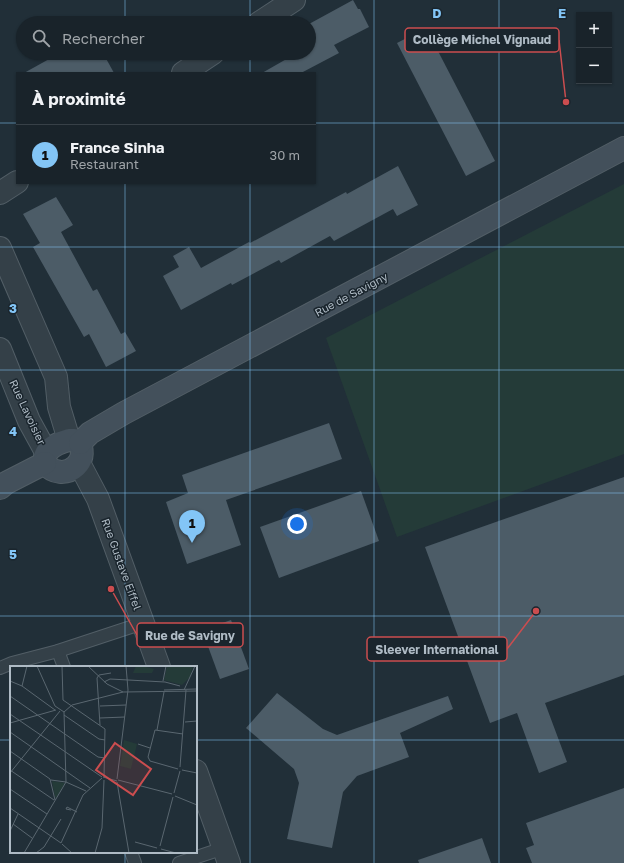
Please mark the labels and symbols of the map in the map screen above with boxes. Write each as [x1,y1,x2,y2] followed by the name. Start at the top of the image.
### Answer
[432,5,442,21] text: D
[558,5,566,21] text: E
[405,28,559,52] callout: Collège Michel Vignaud
[413,32,551,47] text: Collège Michel Vignaud
[312,269,390,319] street label: Rue de Savigny
[9,300,17,316] text: 3
[7,377,49,447] street label: Rue Lavoisier
[9,423,17,439] text: 4
[179,510,205,543] pin: 1
[287,514,307,534] your location
[99,517,145,612] street label: Rue Gustave Eiffel
[9,546,17,562] text: 5
[137,623,243,647] callout: Rue de Savigny
[145,628,236,643] text: Rue de Savigny
[367,637,507,661] callout: Sleever International
[375,642,499,657] text: Sleever International
[10,666,197,853] inset map

